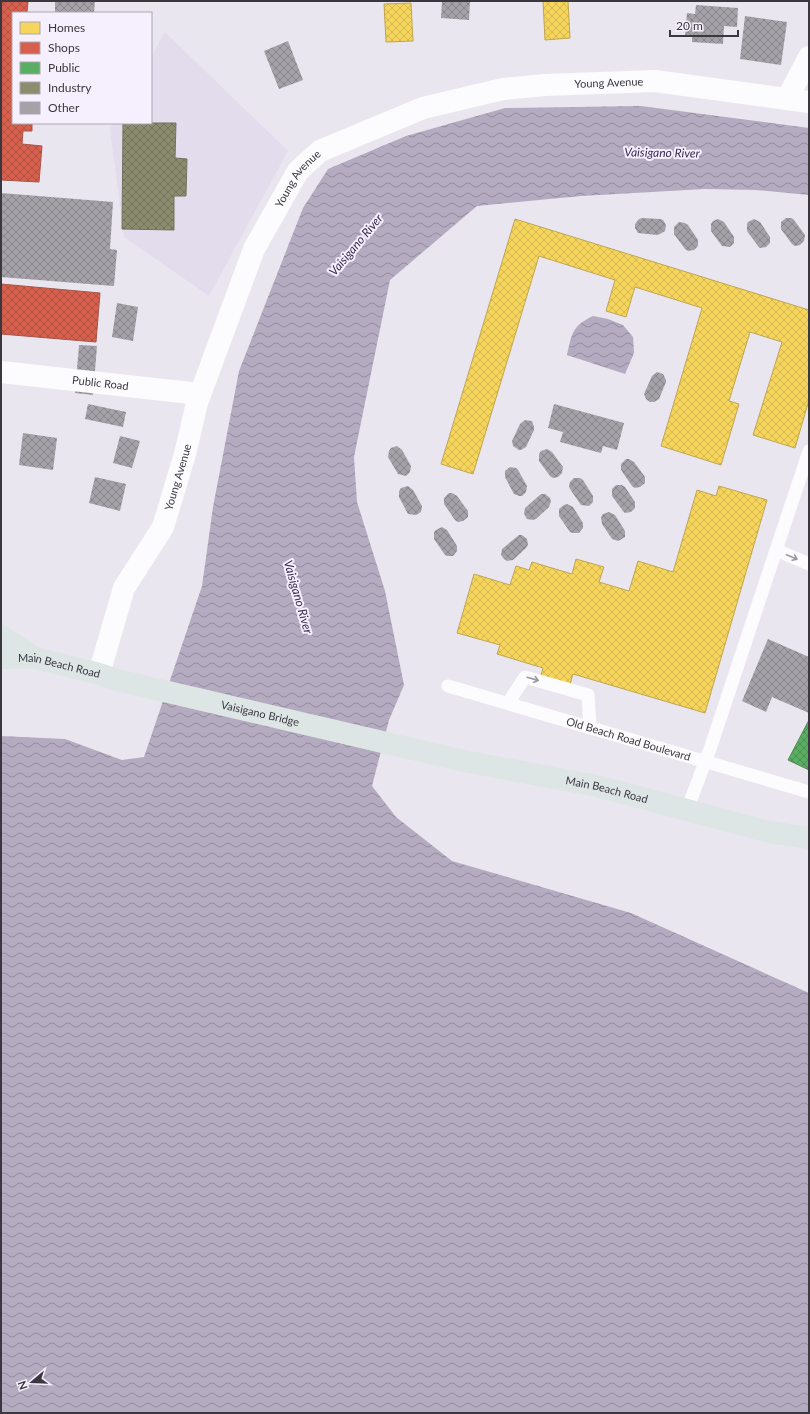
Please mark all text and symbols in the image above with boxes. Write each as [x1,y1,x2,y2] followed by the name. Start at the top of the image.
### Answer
[12,12,152,124] legend
[670,12,738,38] scale bar
[676,18,703,33] text: 20 m
[48,20,85,35] text: Homes
[48,40,80,55] text: Shops
[48,60,80,75] text: Public
[574,74,644,90] street label: Young Avenue
[48,80,92,95] text: Industry
[48,100,80,115] text: Other
[624,144,701,161] water label: Vaisigano River
[272,147,323,209] street label: Young Avenue
[326,210,386,278] water label: Vaisigano River
[72,373,129,392] street label: Public Road
[161,442,193,512] street label: Young Avenue
[786,554,798,562] one-way arrow
[281,559,316,636] water label: Vaisigano River
[18,651,102,680] street label: Main Beach Road
[526,676,539,683] one-way arrow
[220,698,301,728] street label: Vaisigano Bridge
[565,714,692,763] street label: Old Beach Road Boulevard
[565,773,649,805] street label: Main Beach Road
[12,1362,52,1402] north arrow
[15,1379,30,1392] text: N

